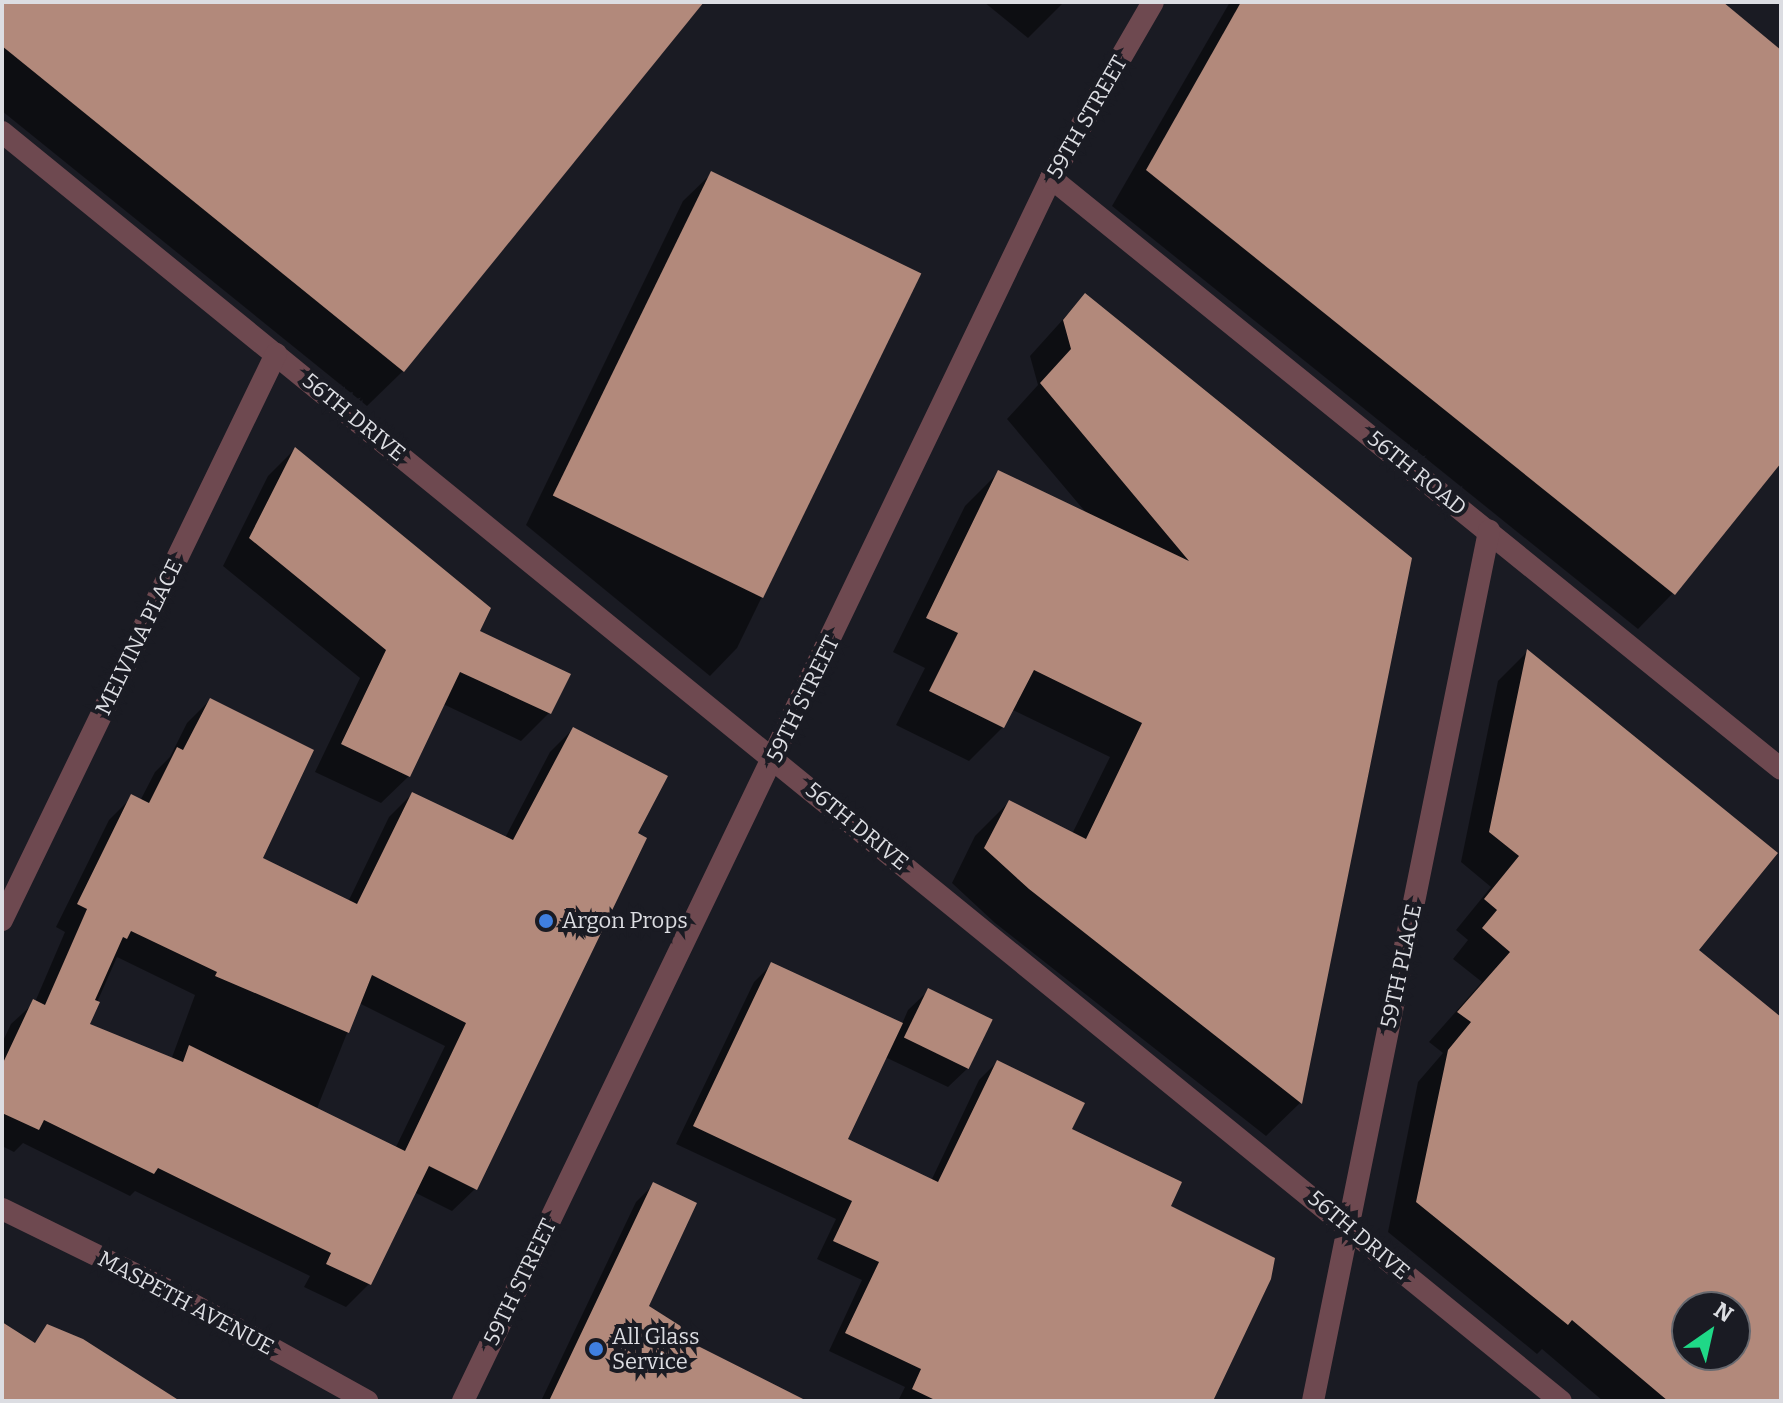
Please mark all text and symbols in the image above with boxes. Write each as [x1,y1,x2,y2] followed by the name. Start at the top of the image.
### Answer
[1041,51,1133,183] street label: 59TH STREET
[297,367,411,467] street label: 56TH DRIVE
[1362,425,1472,521] street label: 56TH ROAD
[90,555,188,719] street label: MELVINA PLACE
[761,631,845,767] street label: 59TH STREET
[800,776,914,876] street label: 56TH DRIVE
[1375,902,1427,1030] street label: 59TH PLACE
[562,908,688,934] place label: Argon Props
[537,912,555,930] marker: Argon Props
[1303,1185,1415,1285] street label: 56TH DRIVE
[478,1214,562,1350] street label: 59TH STREET
[93,1245,279,1361] street label: MASPETH AVENUE
[1671,1291,1751,1371] north arrow
[1709,1296,1738,1328] text: N
[612,1323,699,1374] place label: All Glass Service
[587,1340,605,1358] marker: All Glass Service

